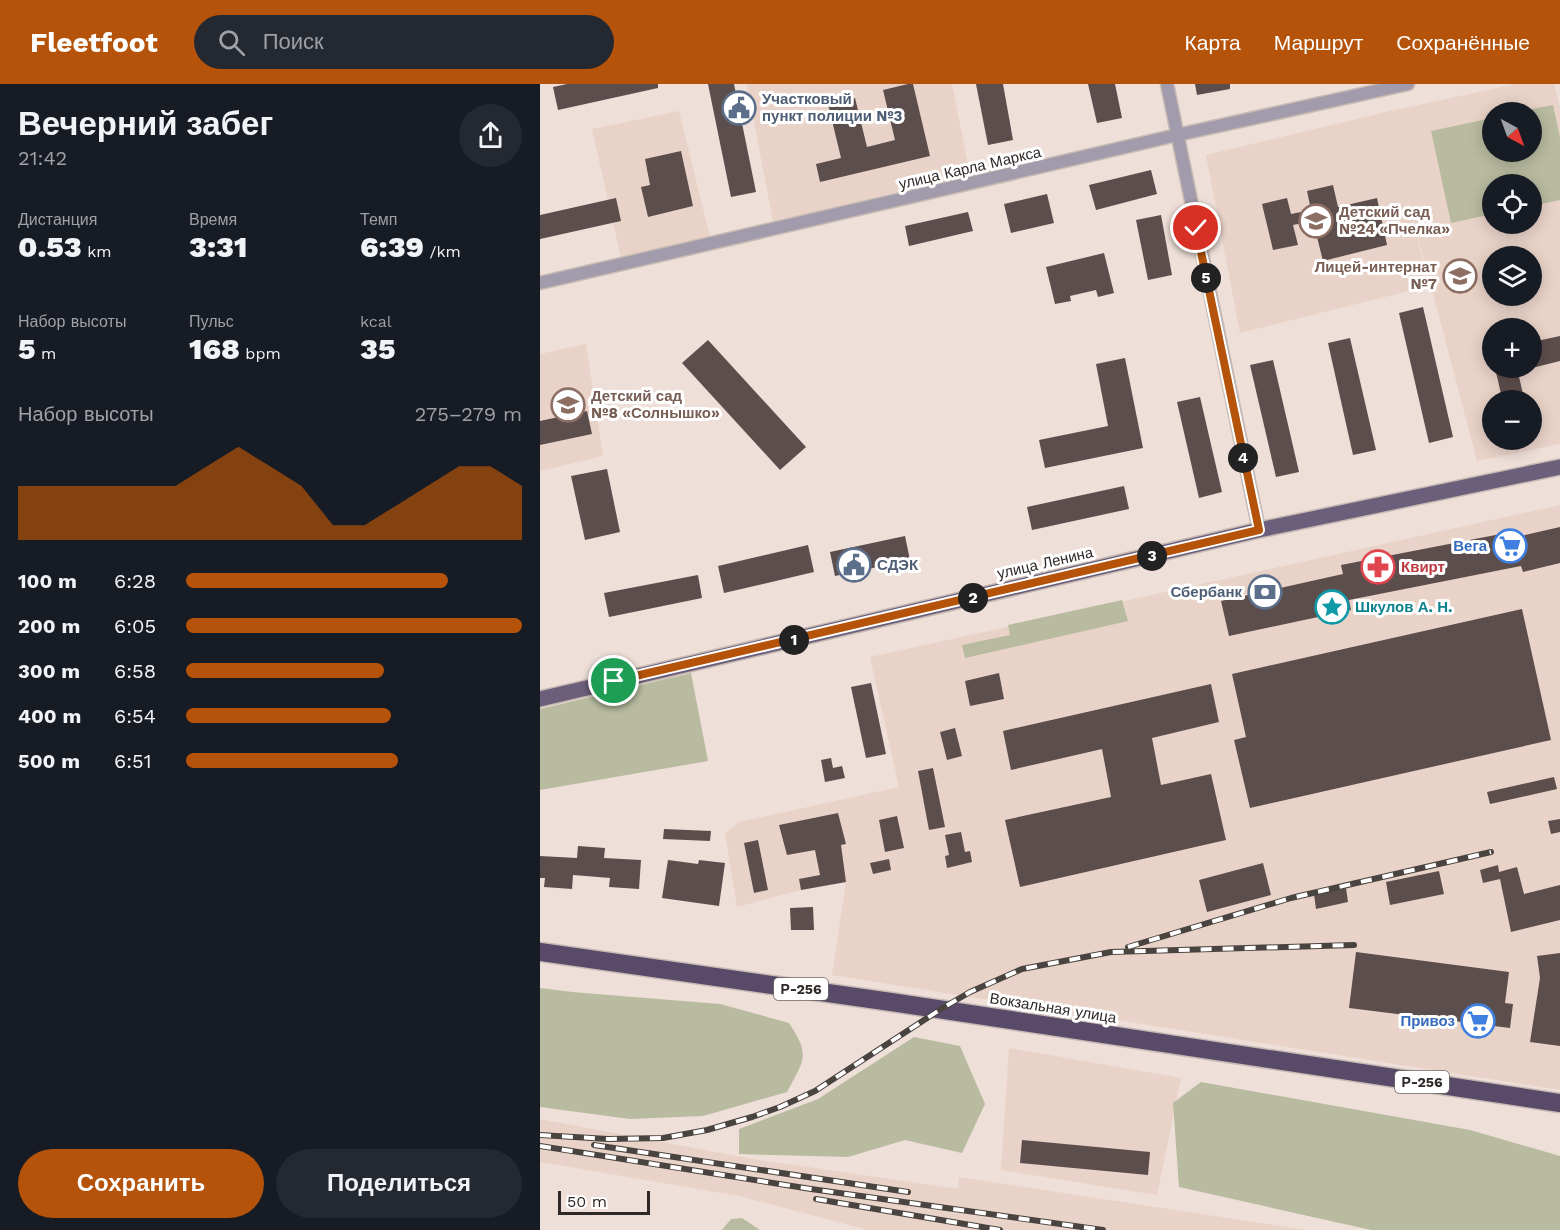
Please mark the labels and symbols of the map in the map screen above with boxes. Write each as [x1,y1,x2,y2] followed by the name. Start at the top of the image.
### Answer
[721,90,757,126] public building icon: Участковый пункт полиции №3
[762,90,903,125] place label: Участковый пункт полиции №3
[1482,102,1542,162] north arrow
[897,143,1043,193] street label: улица Карла Маркса
[1170,202,1221,253] pin
[1298,203,1334,239] school or university icon: Детский сад №24 «Пчелка»
[1339,203,1450,238] place label: Детский сад №24 «Пчелка»
[1315,258,1437,293] place label: Лицей-интернат №7
[1442,258,1478,294] school or university icon: Лицей-интернат №7
[1191,263,1221,293] pin: 5
[550,387,586,423] school or university icon: Детский сад №8 «Солнышко»
[591,387,720,422] place label: Детский сад №8 «Солнышко»
[1228,443,1258,473] pin: 4
[1492,528,1528,564] supermarket icon: Вега
[1453,537,1488,555] place label: Вега
[1137,541,1167,571] pin: 3
[995,543,1095,583] street label: улица Ленина
[836,547,872,583] public building icon: СДЭК
[1360,549,1396,585] pharmacy icon: Квирт
[877,556,919,574] place label: СДЭК
[1401,558,1445,576] place label: Квирт
[1247,574,1283,610] bank icon: Сбербанк
[958,583,988,613] pin: 2
[1170,583,1242,601] place label: Сбербанк
[1314,589,1350,625] place icon: Шкулов А. Н.
[1355,598,1452,616] place label: Шкулов А. Н.
[779,625,809,655] pin: 1
[588,655,639,706] pin
[774,978,828,1000] road number: Р-256
[988,989,1118,1027] street label: Вокзальная улица
[1460,1003,1496,1039] supermarket icon: Привоз
[1400,1012,1455,1030] place label: Привоз
[1395,1071,1449,1093] road number: Р-256
[558,1188,650,1216] scale bar

